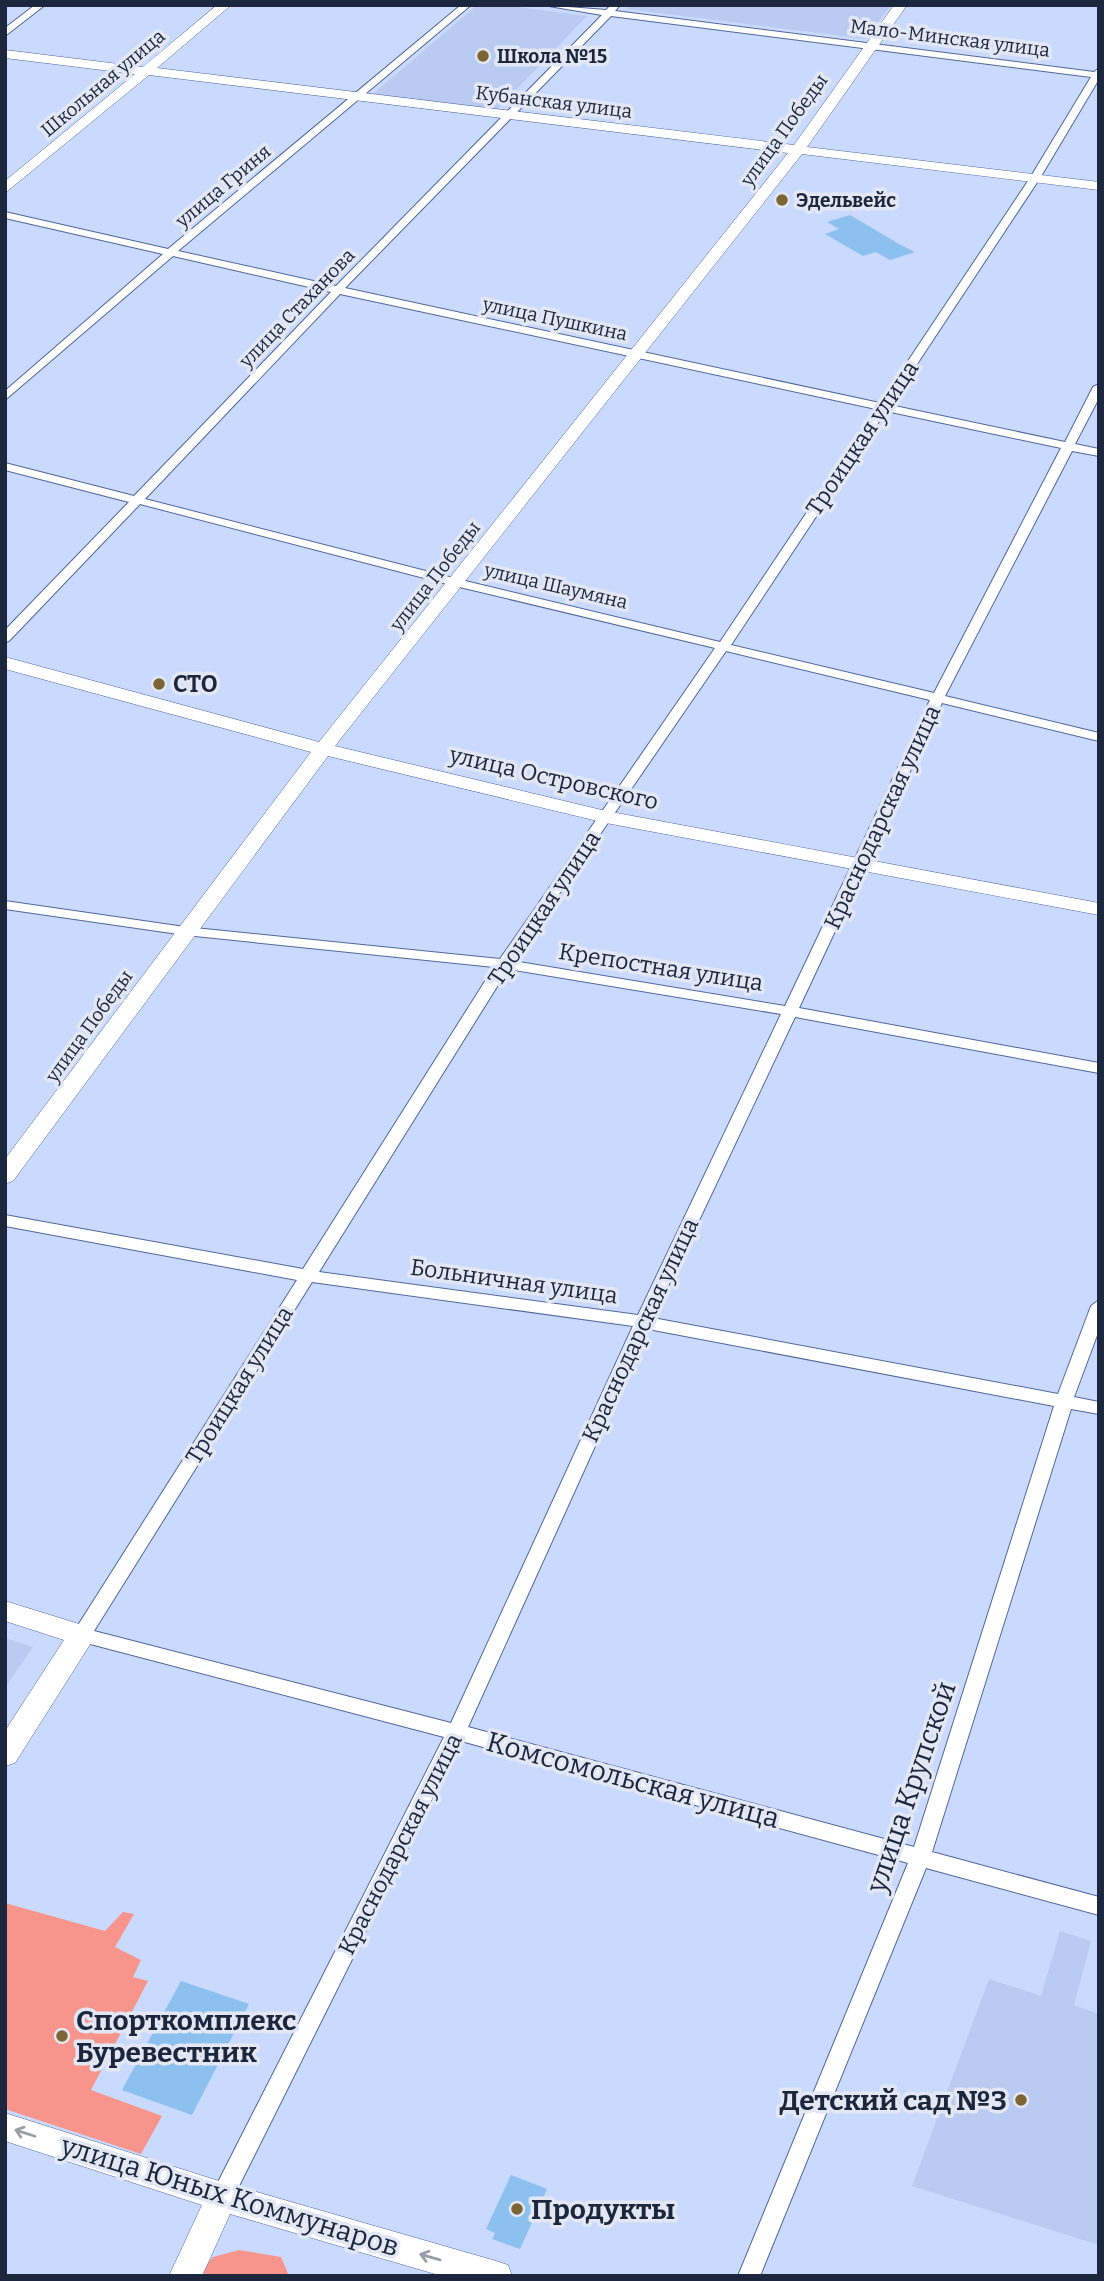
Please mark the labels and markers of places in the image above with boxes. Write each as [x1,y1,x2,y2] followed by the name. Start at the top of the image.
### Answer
[497,45,607,68] place label: Школа №15
[475,48,491,64] marker: Школа №15
[796,189,896,212] place label: Эдельвейс
[774,192,790,208] marker: Эдельвейс
[173,670,218,698] place label: СТО
[151,676,167,692] marker: СТО
[76,2004,296,2069] place label: Cпорткомплекс Буревестник
[54,2028,70,2044] marker: Cпорткомплекс Буревестник
[779,2084,1007,2117] place label: Детский сад №3
[1013,2092,1029,2108] marker: Детский сад №3
[531,2193,675,2226] place label: Продукты
[509,2201,525,2217] marker: Продукты

